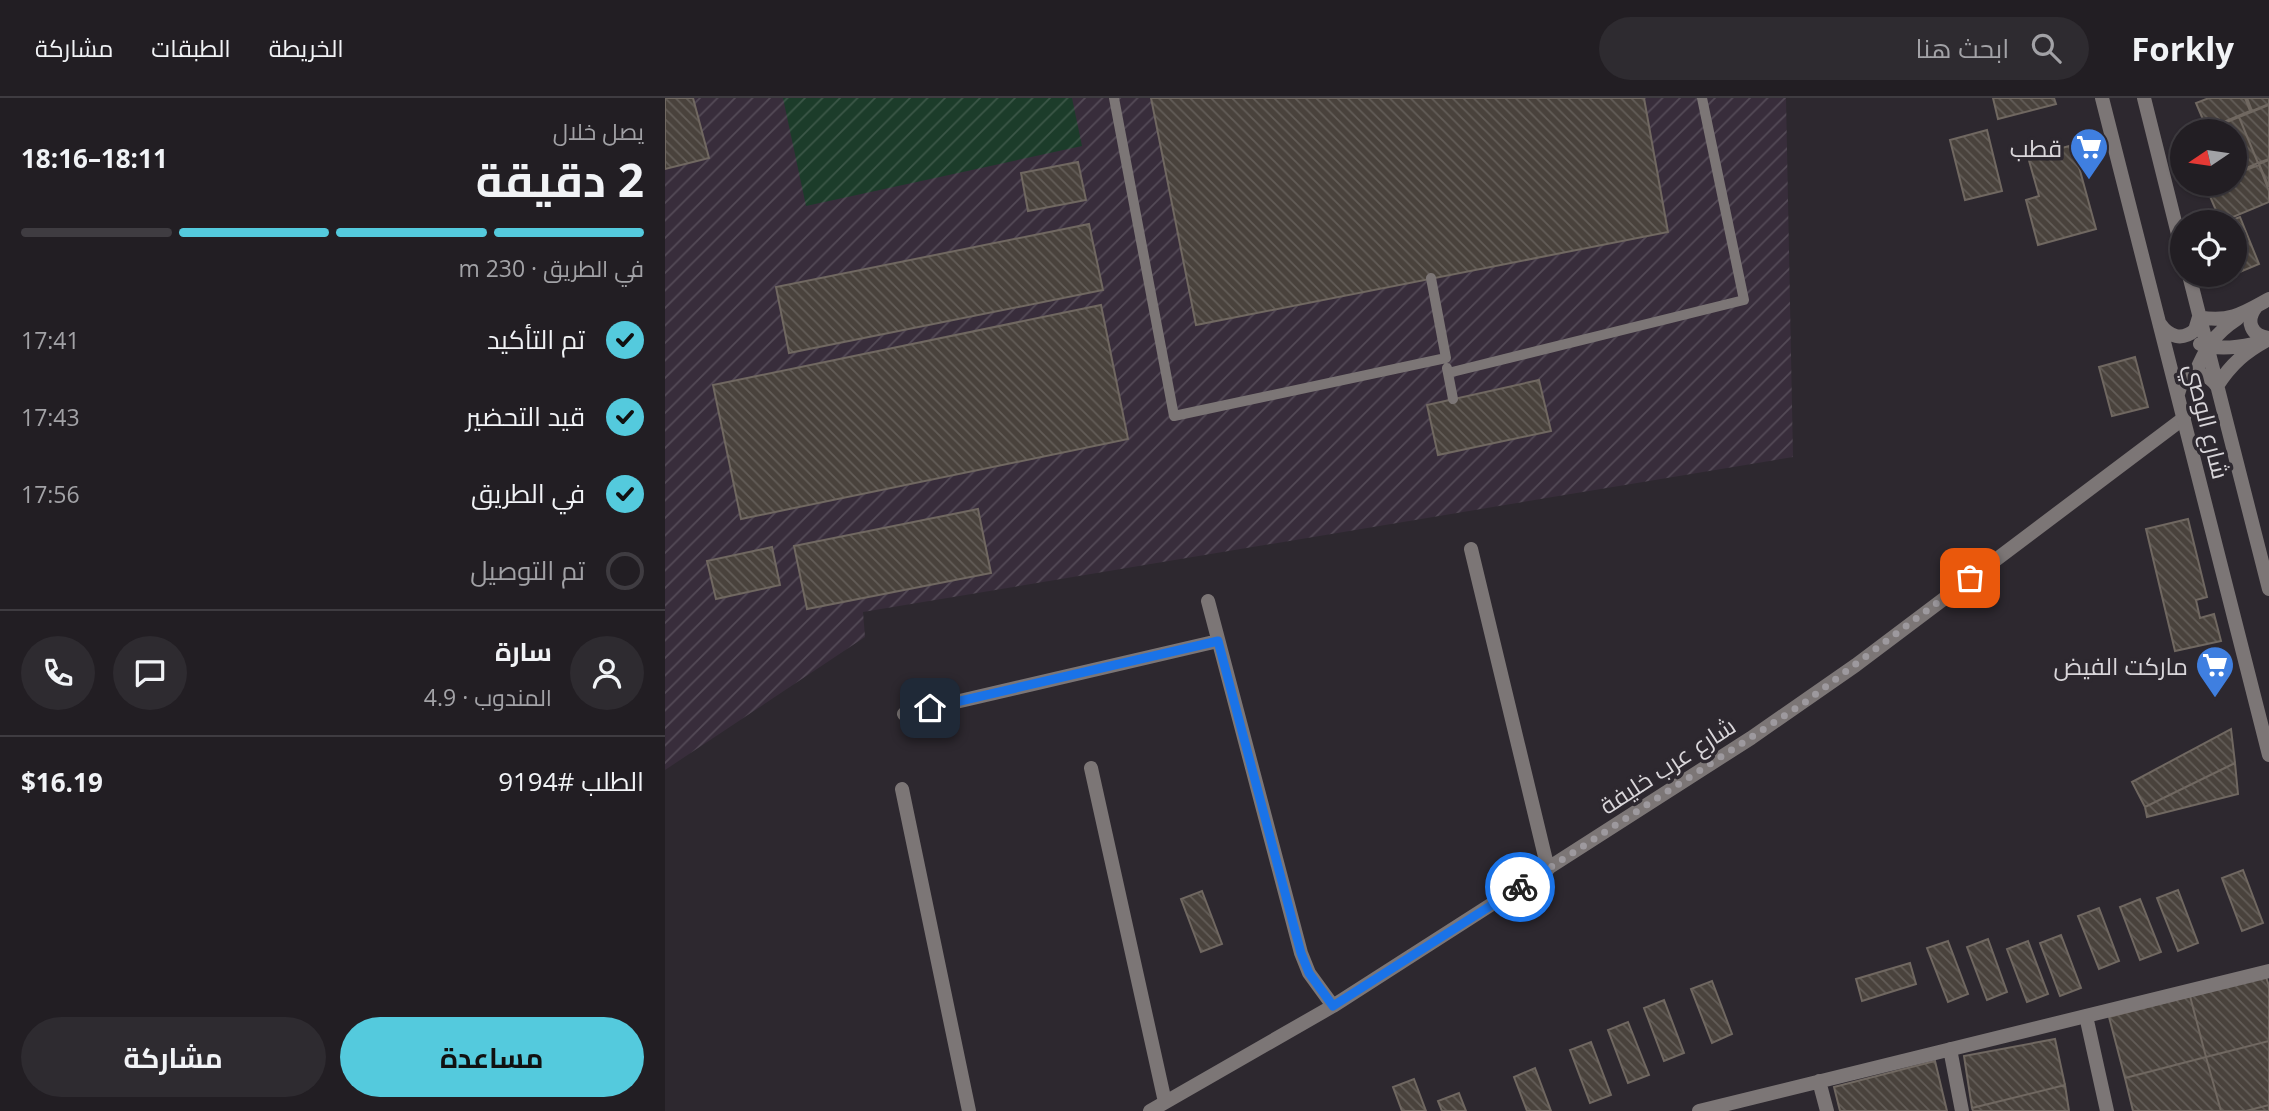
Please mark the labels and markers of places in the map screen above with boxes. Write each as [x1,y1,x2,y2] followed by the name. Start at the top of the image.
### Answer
[2068,126,2110,181] supermarket icon: قطب
[2010,131,2062,164] place label: قطب
[1940,548,2000,608] pin
[2194,644,2236,699] supermarket icon: ماركت الفيض
[2054,649,2188,682] place label: ماركت الفيض
[900,678,960,738] pin

